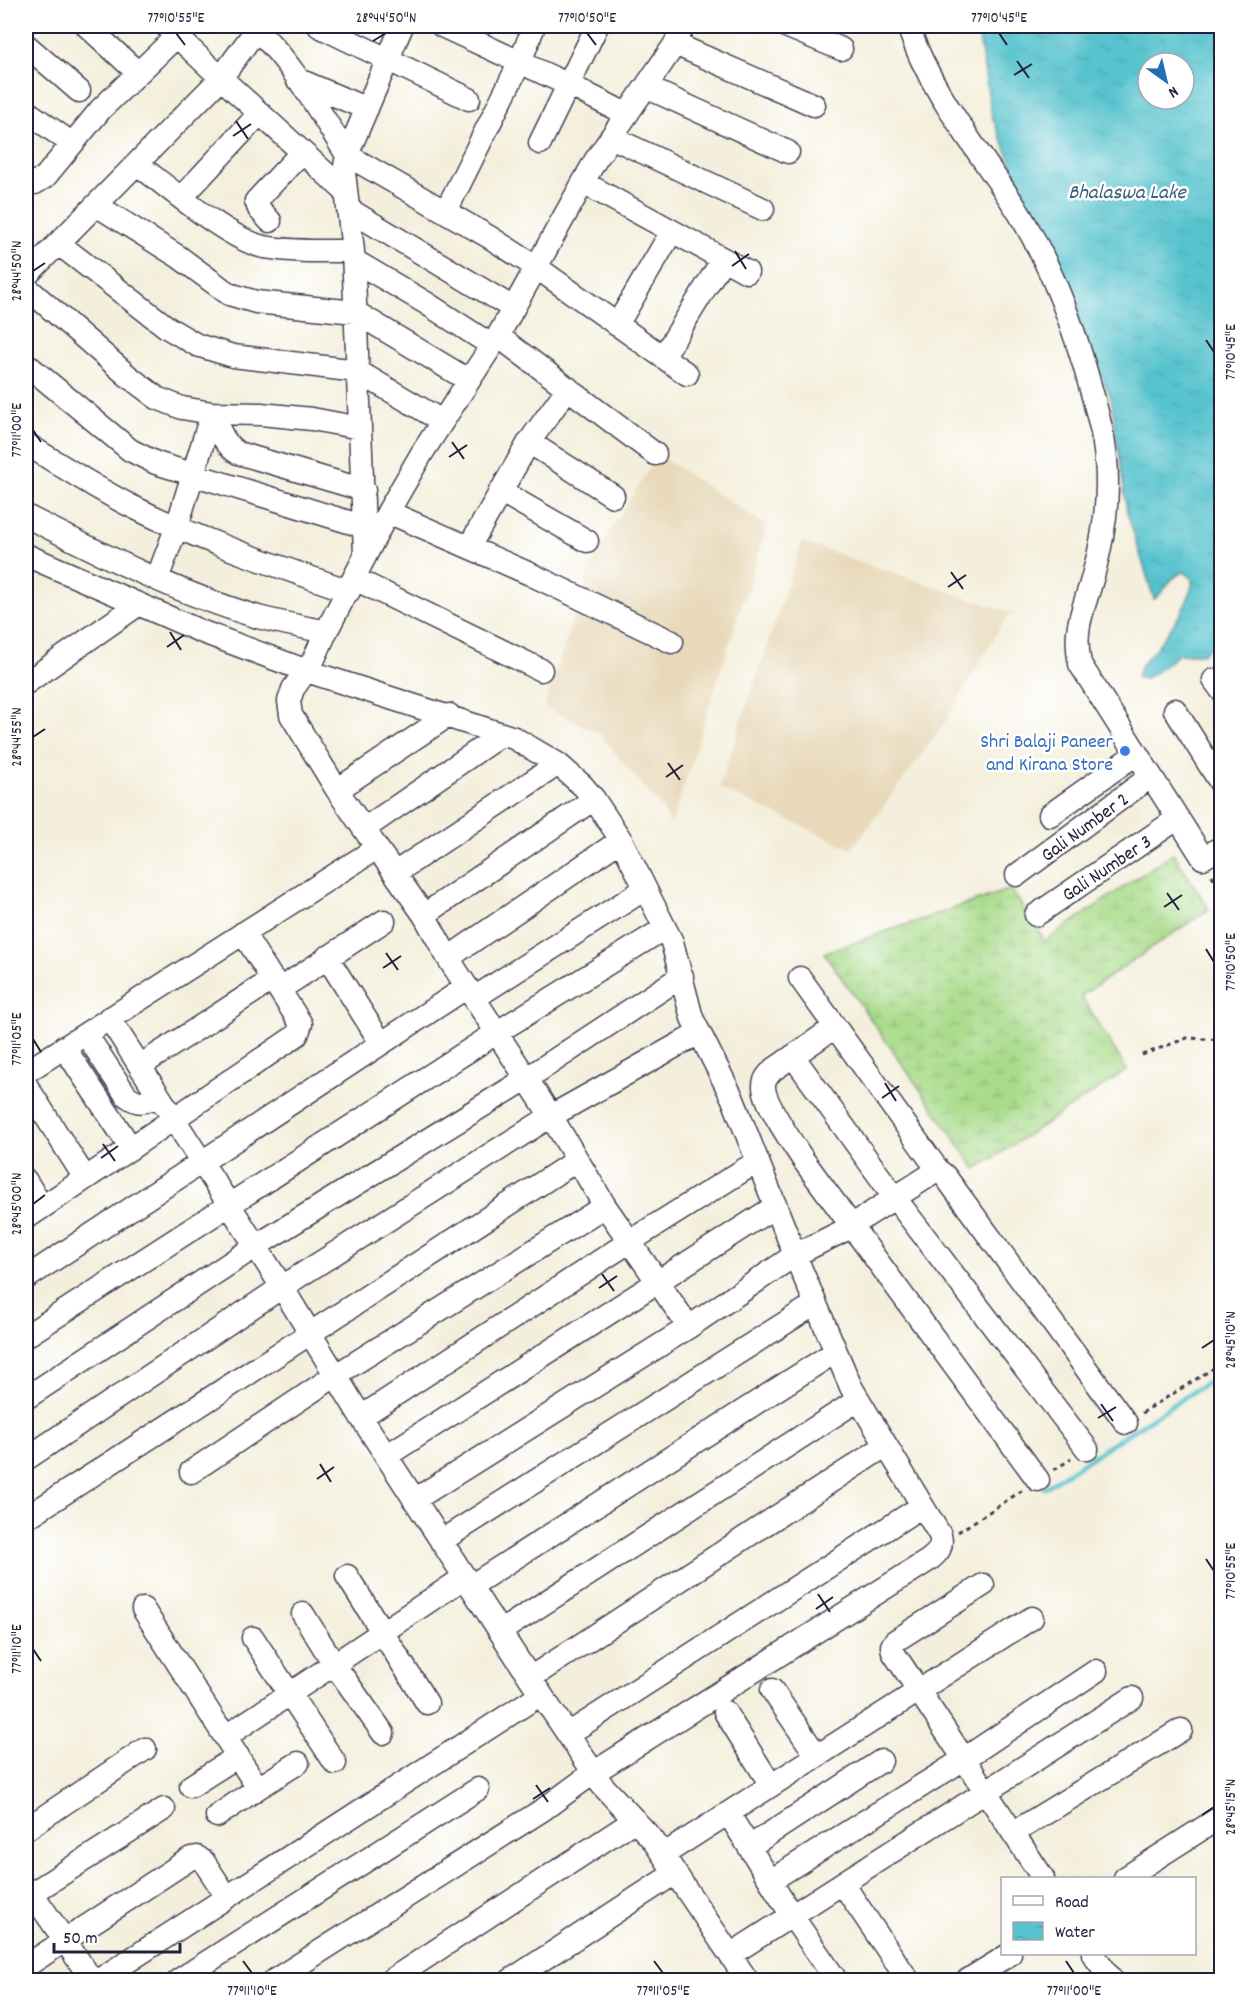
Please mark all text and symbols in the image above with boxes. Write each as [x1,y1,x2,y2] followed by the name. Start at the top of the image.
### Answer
[148,8,205,30] text: 77°10'55"E
[356,8,416,30] text: 28°44'50"N
[558,8,616,30] text: 77°10'50"E
[971,8,1027,30] text: 77°10'45"E
[1136,51,1196,111] north arrow
[1163,80,1183,103] text: N
[1068,179,1188,209] water label: Bhalaswa Lake
[7,241,29,301] text: 28°44'50"N
[1221,324,1243,380] text: 77°10'45"E
[7,403,29,457] text: 77°11'00"E
[7,707,29,767] text: 28°44'55"N
[980,729,1114,780] place label: Shri Balaji Paneer and Kirana Store
[1118,744,1132,758] marker: Shri Balaji Paneer and Kirana Store
[1036,787,1136,870] street label: Gali Number 2
[1057,829,1158,910] street label: Gali Number 3
[1221,933,1243,991] text: 77°10'50"E
[7,1012,29,1066] text: 77°11'05"E
[7,1173,29,1235] text: 28°45'00"N
[1221,1311,1243,1369] text: 28°45'10"N
[1221,1542,1243,1599] text: 77°10'55"E
[7,1624,29,1674] text: 77°11'10"E
[1221,1779,1243,1835] text: 28°45'15"N
[1001,1877,1196,1955] legend
[1055,1891,1089,1916] text: Road
[54,1916,180,1954] scale bar
[1055,1921,1095,1946] text: Water
[63,1927,98,1952] text: 50 m
[227,1981,277,2003] text: 77°11'10"E
[636,1981,690,2003] text: 77°11'05"E
[1047,1981,1101,2003] text: 77°11'00"E

